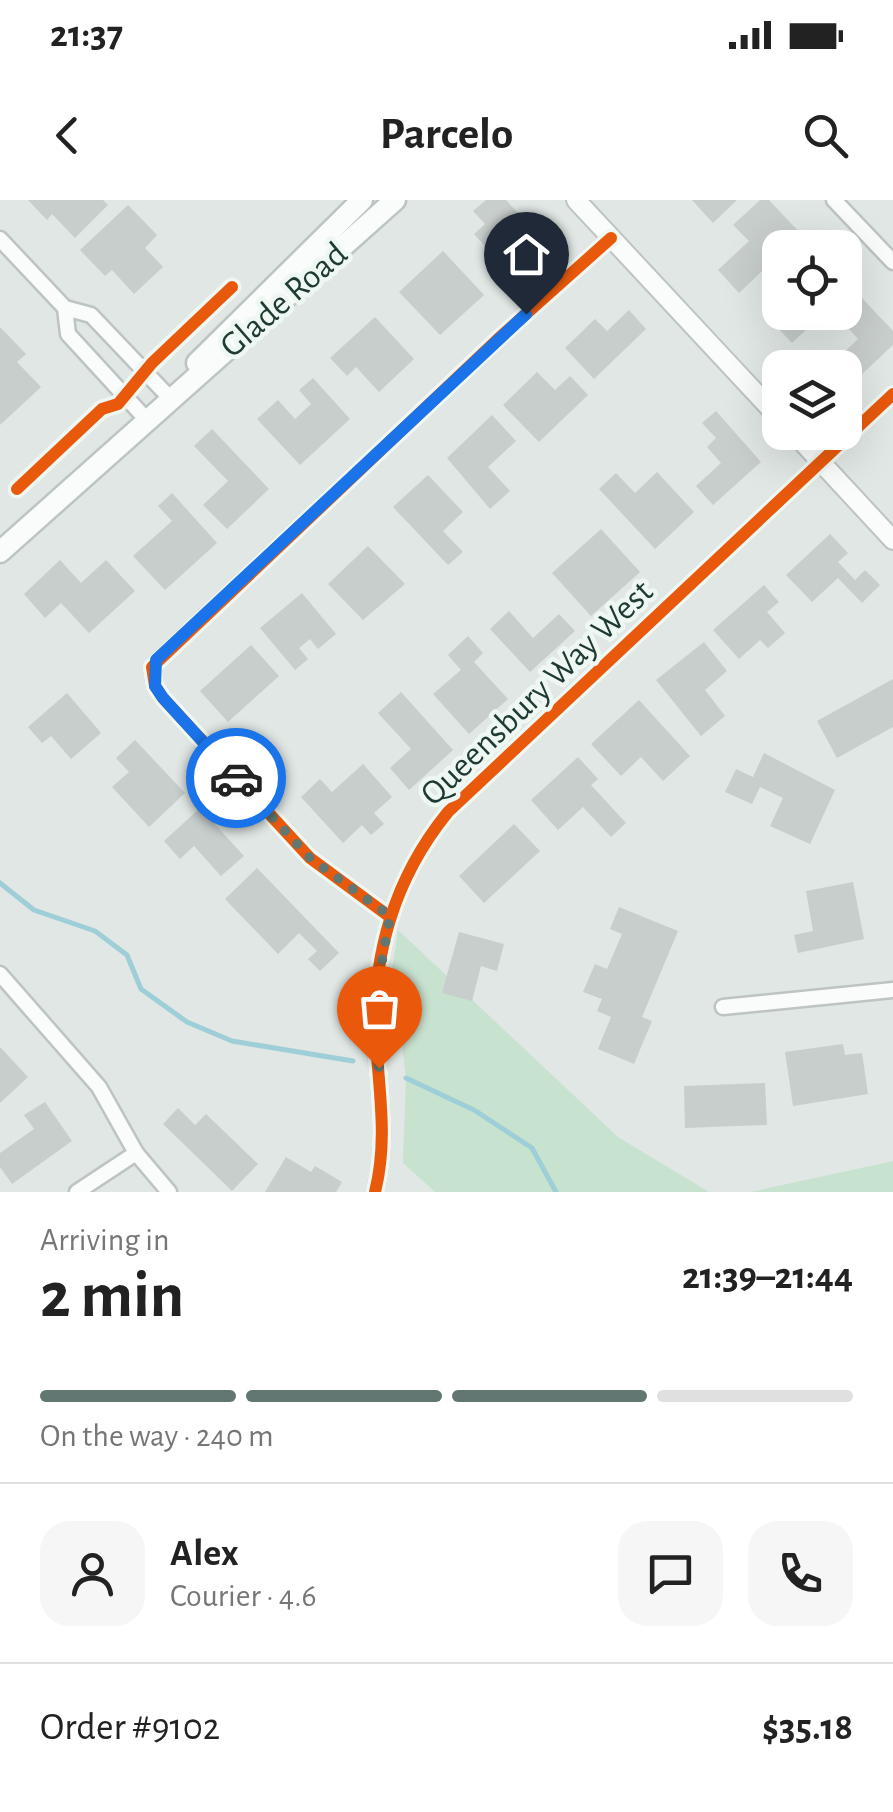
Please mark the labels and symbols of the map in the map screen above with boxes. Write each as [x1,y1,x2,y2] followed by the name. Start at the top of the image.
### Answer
[484,212,569,315] pin
[214,236,354,364] street label: Glade Road
[414,574,660,812] street label: Queensbury Way West
[186,728,286,828] courier
[337,966,422,1069] pin

